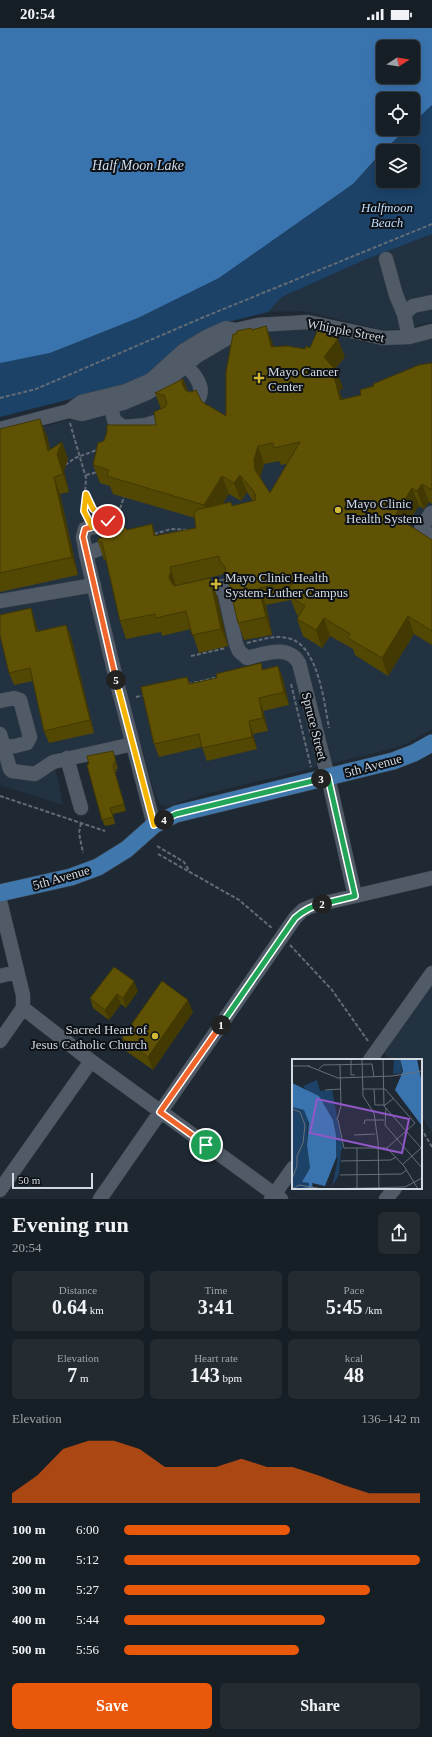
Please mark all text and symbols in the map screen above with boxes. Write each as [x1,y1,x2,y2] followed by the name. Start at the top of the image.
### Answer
[20,6,55,22] text: 20:54
[376,40,420,84] north arrow
[376,40,420,188] map controls
[376,92,420,136] button: locate
[376,144,420,188] button: layers
[91,158,184,173] water label: Half Moon Lake
[360,200,413,230] park label: Halfmoon Beach
[306,316,386,345] street label: Whipple Street
[268,364,339,394] place label: Mayo Cancer Center
[253,372,265,384] marker: Mayo Cancer Center
[346,496,422,526] place label: Mayo Clinic Health System
[91,504,125,538] pin
[333,505,343,515] marker: Mayo Clinic Health System
[97,510,119,532] icon: check
[225,570,348,600] place label: Mayo Clinic Health System-Luther Campus
[210,578,222,590] marker: Mayo Clinic Health System-Luther Campus
[106,670,126,690] pin: 5
[113,674,119,686] text: 5
[299,691,330,762] street label: Spruce Street
[343,751,404,780] street label: 5th Avenue
[311,769,331,789] pin: 3
[318,773,324,785] text: 3
[154,810,174,830] pin: 4
[161,814,167,826] text: 4
[31,862,92,893] street label: 5th Avenue
[312,894,332,914] pin: 2
[319,898,325,910] text: 2
[211,1015,231,1035] pin: 1
[218,1019,224,1031] text: 1
[31,1022,148,1052] place label: Sacred Heart of Jesus Catholic Church
[150,1031,160,1041] marker: Sacred Heart of Jesus Catholic Church
[292,1059,422,1189] inset map
[189,1128,223,1162] pin
[195,1134,217,1156] icon: arrive
[12,1171,93,1190] scale bar
[18,1174,40,1186] text: 50 m
[12,1212,129,1237] text: Evening run
[378,1212,420,1254] button: share
[12,1240,42,1255] text: 20:54
[59,1284,97,1296] text: Distance
[205,1284,227,1296] text: Time
[344,1284,364,1296] text: Pace
[52,1296,87,1318] text: 0.64
[198,1296,234,1318] text: 3:41
[326,1296,362,1318] text: 5:45
[87,1304,104,1316] text: km
[362,1304,382,1316] text: /km
[57,1352,99,1364] text: Elevation
[194,1352,238,1364] text: Heart rate
[345,1352,363,1364] text: kcal
[67,1364,77,1386] text: 7
[190,1364,220,1386] text: 143
[344,1364,364,1386] text: 48
[77,1372,89,1384] text: m
[220,1372,242,1384] text: bpm
[12,1411,62,1426] text: Elevation
[361,1411,420,1426] text: 136–142 m
[12,1522,46,1537] text: 100 m
[76,1522,99,1537] text: 6:00
[12,1552,46,1567] text: 200 m
[76,1552,99,1567] text: 5:12
[12,1582,46,1597] text: 300 m
[76,1582,99,1597] text: 5:27
[12,1612,46,1627] text: 400 m
[76,1612,99,1627] text: 5:44
[12,1642,46,1657] text: 500 m
[76,1642,99,1657] text: 5:56
[12,1683,212,1729] button: Save
[220,1683,420,1729] button: Share

